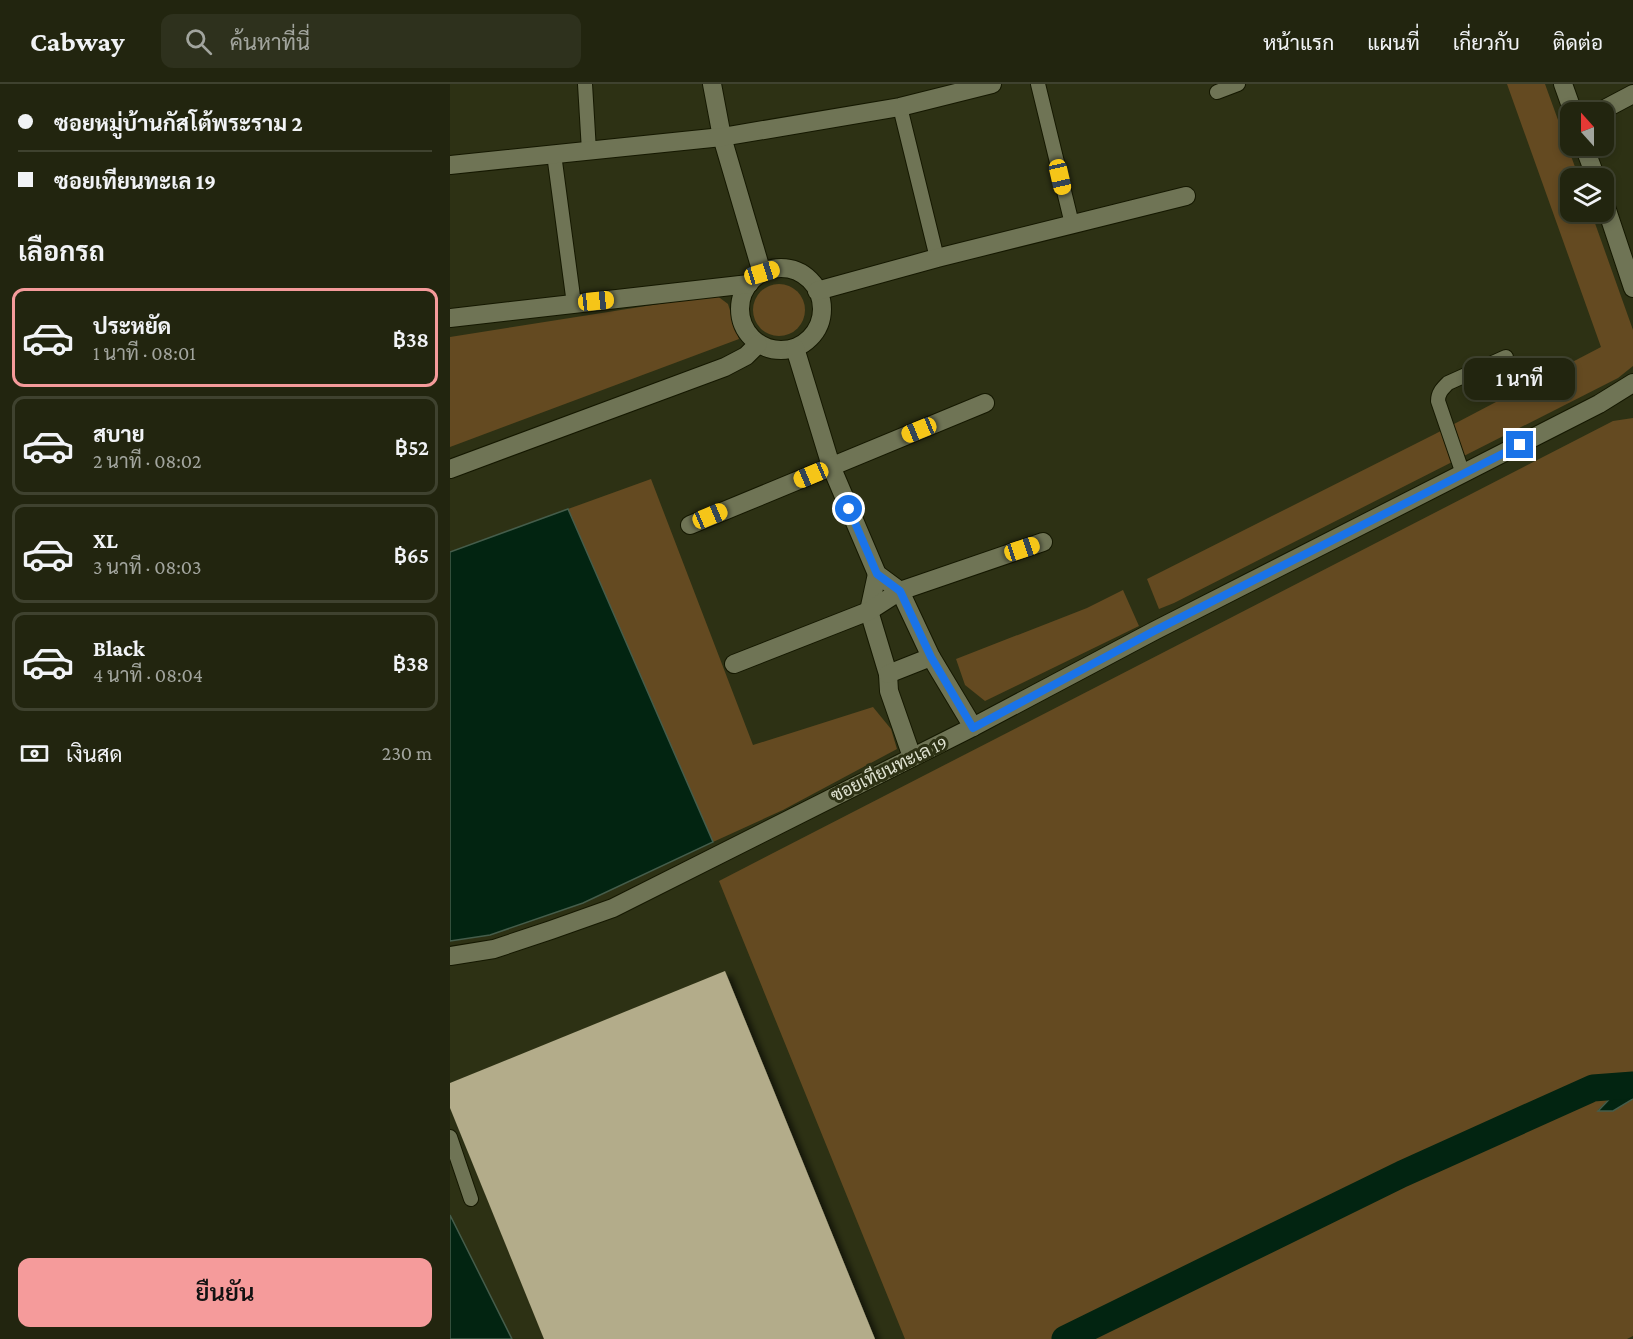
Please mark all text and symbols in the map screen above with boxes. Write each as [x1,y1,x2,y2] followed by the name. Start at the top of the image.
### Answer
[161,14,581,68] search box
[182,25,215,58] icon: search
[30,26,125,57] text: Cabway
[230,30,310,55] text: ค้นหาที่นี่
[1263,31,1334,55] text: หน้าแรก
[1367,31,1420,55] text: แผนที่
[1453,31,1520,55] text: เกี่ยวกับ
[1553,31,1603,55] text: ติดต่อ
[1560,102,1614,156] north arrow
[1560,102,1614,222] map controls
[54,111,303,136] text: ซอยหมู่บ้านกัสโต้พระราม 2
[1047,157,1073,197] car
[1560,168,1614,222] button: layers
[54,169,216,194] text: ซอยเทียนทะเล 19
[18,237,105,267] text: เลือกรถ
[742,259,782,287] car
[577,290,615,312] car
[21,311,75,365] icon: car
[93,314,171,339] text: ประหยัด
[393,327,429,352] text: ฿38
[93,342,196,364] text: 1 นาที · 08:01
[1464,358,1576,400] callout: 1 นาที
[1496,368,1543,390] text: 1 นาที
[899,415,939,445] car
[21,419,75,473] icon: car
[93,422,145,447] text: สบาย
[1506,431,1533,458] route end
[395,435,429,460] text: ฿52
[93,450,201,472] text: 2 นาที · 08:02
[791,460,831,490] car
[835,495,862,522] route start
[690,501,730,531] car
[21,527,75,581] icon: car
[93,528,118,553] text: XL
[1002,535,1042,563] car
[394,543,429,568] text: ฿65
[93,556,201,578] text: 3 นาที · 08:03
[21,635,75,689] icon: car
[93,636,145,661] text: Black
[393,651,429,676] text: ฿38
[93,664,203,686] text: 4 นาที · 08:04
[826,729,950,806] street label: ซอยเทียนทะเล 19
[18,737,51,770] icon: cash
[66,742,123,767] text: เงินสด
[382,742,432,764] text: 230 m
[18,1258,432,1327] button: ยืนยัน

